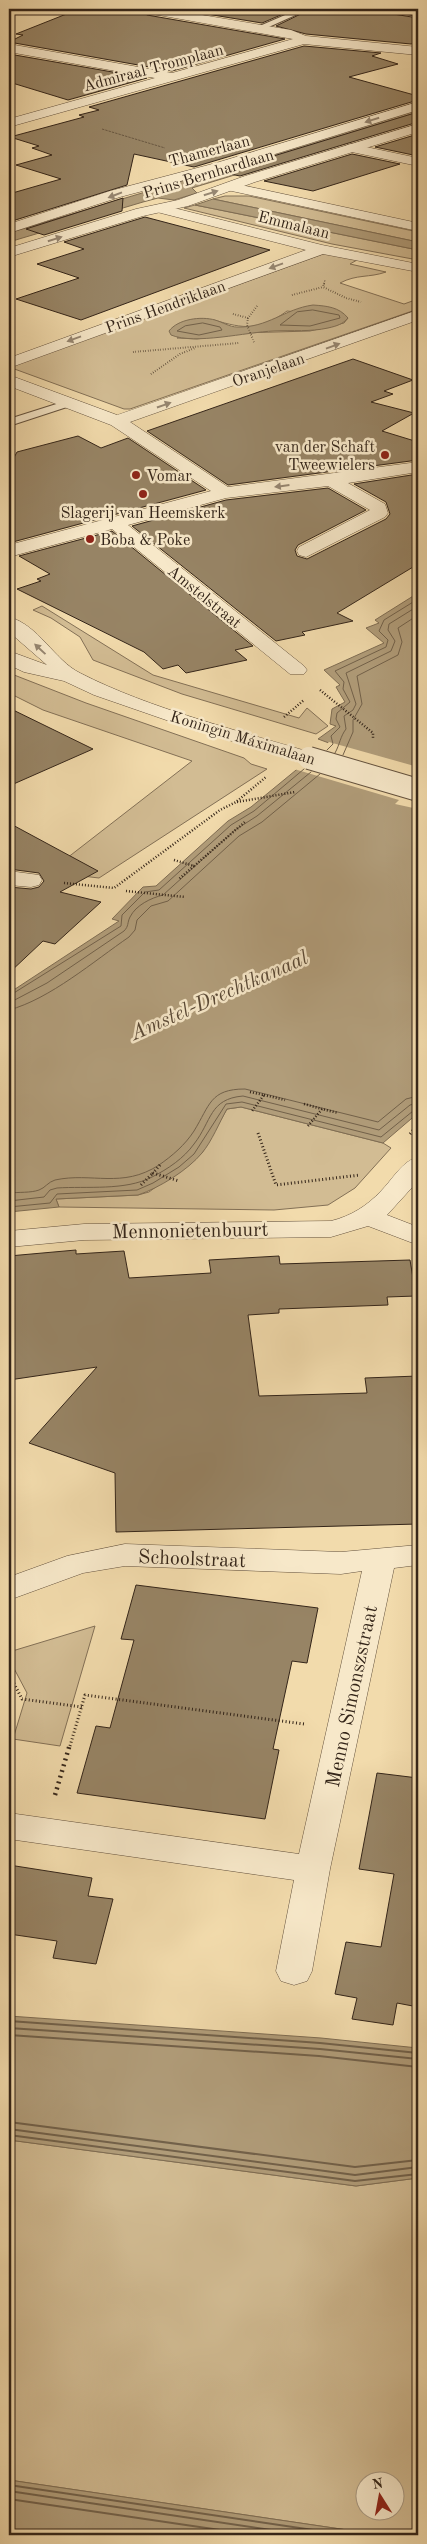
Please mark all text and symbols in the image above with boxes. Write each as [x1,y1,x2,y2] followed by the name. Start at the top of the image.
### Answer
[82,42,226,95] street label: Admiraal Tromplaan
[364,117,379,125] one-way arrow
[167,133,252,170] street label: Thamerlaan
[141,147,276,202] street label: Prins Bernhardlaan
[204,189,219,197] one-way arrow
[107,191,122,199] one-way arrow
[256,209,331,243] street label: Emmalaan
[48,234,63,242] one-way arrow
[268,262,283,270] one-way arrow
[103,279,228,337] street label: Prins Hendriklaan
[66,335,81,343] one-way arrow
[326,342,341,349] one-way arrow
[230,351,307,391] street label: Oranjelaan
[156,401,171,408] one-way arrow
[275,440,375,474] place label: van der Schaft Tweewielers
[379,449,391,461] marker: van der Schaft Tweewielers
[130,469,142,481] marker: Vomar
[146,469,192,485] place label: Vomar
[274,482,290,490] one-way arrow
[137,488,149,500] marker: Slagerij van Heemskerk
[60,506,226,522] place label: Slagerij van Heemskerk
[84,533,96,545] marker: Boba & Poke
[100,533,190,549] place label: Boba & Poke
[164,563,244,632] street label: Amstelstraat
[34,643,47,654] one-way arrow
[168,709,317,769] street label: Koningin Máximalaan
[127,948,312,1045] water label: Amstel-Drechtkanaal
[112,1221,269,1243] street label: Mennonietenbuurt
[138,1548,246,1572] street label: Schoolstraat
[324,1604,382,1789] street label: Menno Simonszstraat
[354,2472,404,2522] north arrow
[371,2476,385,2492] text: N

